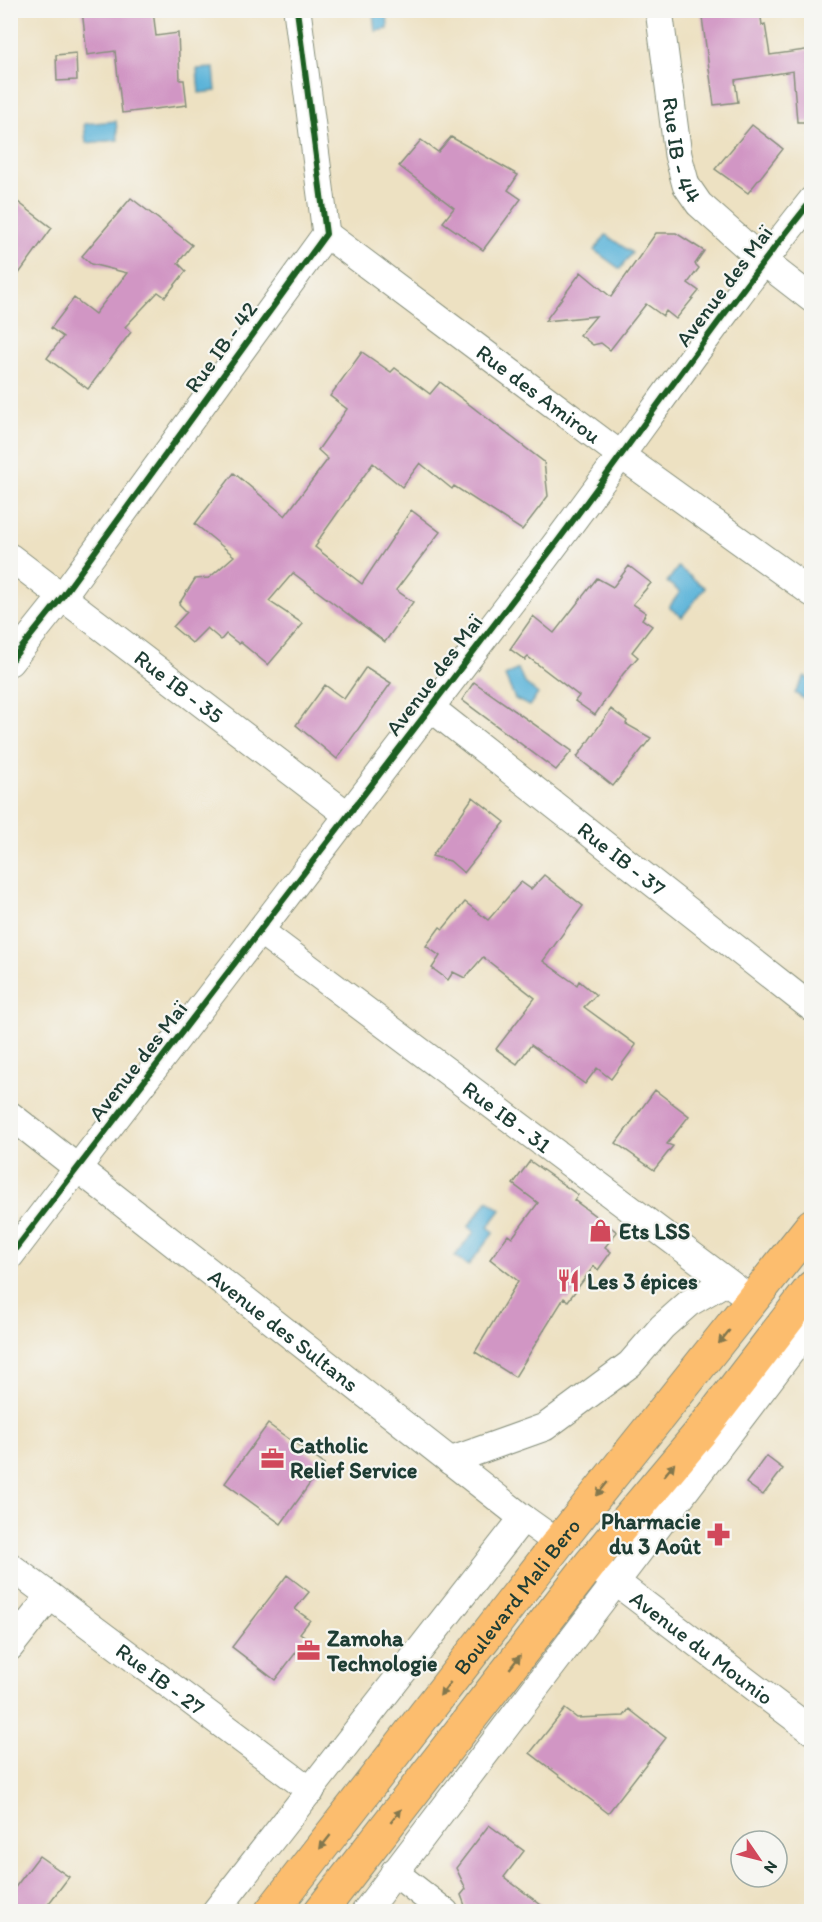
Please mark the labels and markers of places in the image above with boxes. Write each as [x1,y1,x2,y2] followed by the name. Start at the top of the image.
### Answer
[588,1218,614,1244] shop icon: Ets LSS
[619,1218,690,1245] place label: Ets LSS
[556,1268,582,1294] restaurant icon: Les 3 épices
[587,1268,698,1295] place label: Les 3 épices
[290,1432,418,1484] place label: Catholic Relief Service
[259,1445,285,1471] office icon: Catholic Relief Service
[601,1508,702,1560] place label: Pharmacie du 3 Août
[706,1521,732,1547] pharmacy icon: Pharmacie du 3 Août
[326,1625,438,1677] place label: Zamoha Technologie
[296,1638,322,1664] office icon: Zamoha Technologie

